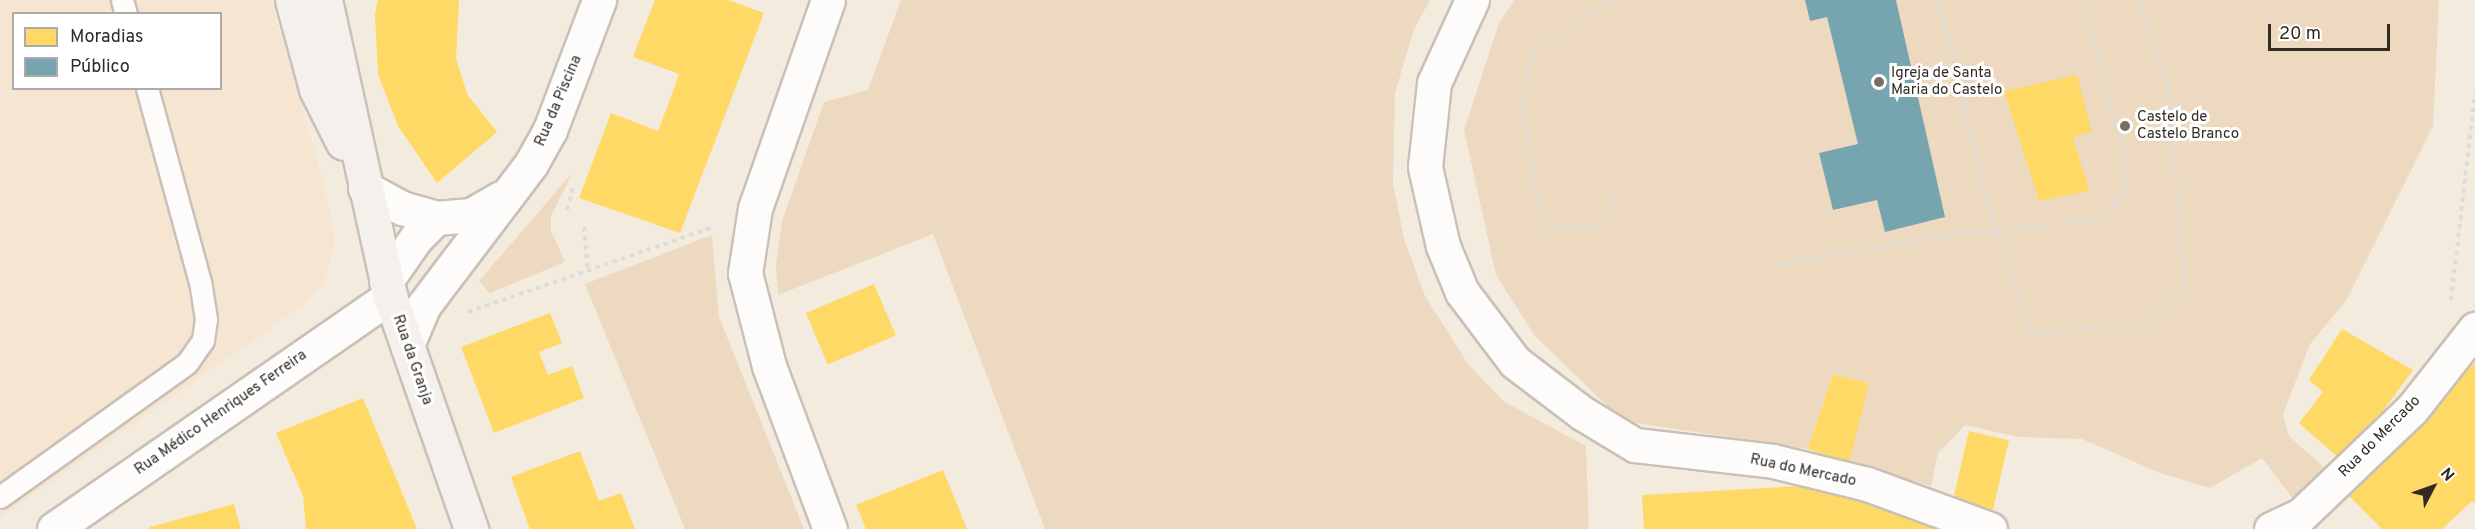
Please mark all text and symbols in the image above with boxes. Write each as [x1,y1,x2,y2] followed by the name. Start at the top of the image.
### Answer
[12,12,222,90] legend
[2271,12,2392,50] scale bar
[2279,23,2321,46] text: 20 m
[70,26,143,49] text: Moradias
[532,53,586,149] street label: Rua da Piscina
[70,56,130,79] text: Público
[1891,64,2002,99] place label: Igreja de Santa Maria do Castelo
[1872,75,1886,89] marker: Igreja de Santa Maria do Castelo
[2137,108,2239,143] place label: Castelo de Castelo Branco
[2118,119,2132,133] marker: Castelo de Castelo Branco
[388,313,436,407] street label: Rua da Granja
[132,347,310,479] street label: Rua Médico Henriques Ferreira
[2335,392,2425,482] street label: Rua do Mercado
[1748,451,1858,491] street label: Rua do Mercado
[2403,457,2463,517] north arrow
[2435,464,2458,486] text: N

